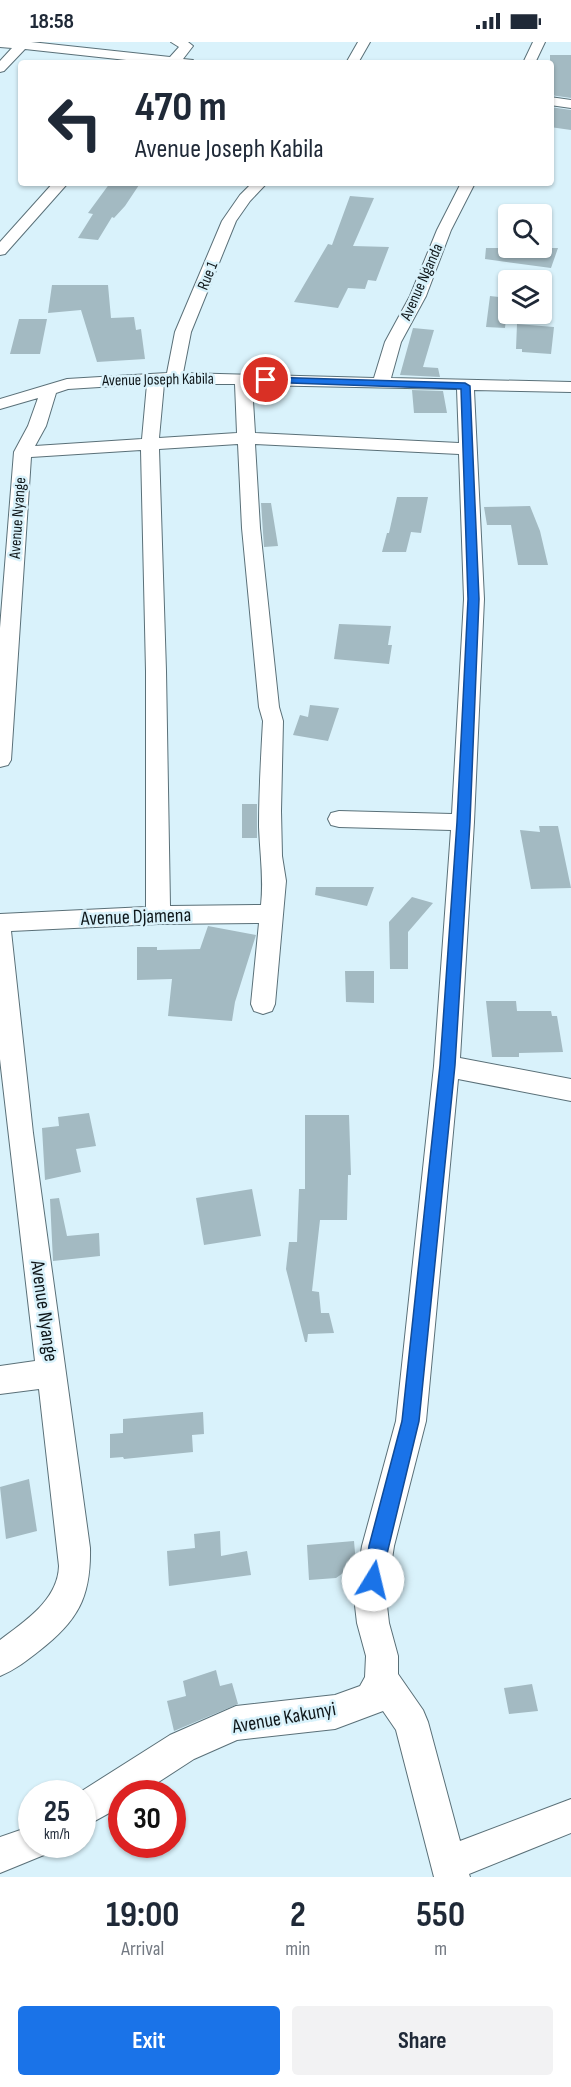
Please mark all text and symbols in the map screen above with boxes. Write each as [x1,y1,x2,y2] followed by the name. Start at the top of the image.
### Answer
[30,8,74,35] text: 18:58
[135,82,227,133] text: 470 m
[36,84,114,162] icon: left
[135,133,324,165] text: Avenue Joseph Kabila
[498,204,552,324] map controls
[498,204,552,258] button: search
[396,241,447,324] street label: Avenue Nganda
[194,259,222,293] street label: Rue 1
[498,270,552,324] button: layers
[240,354,291,405] pin
[249,363,282,396] icon: arrive
[101,370,214,390] street label: Avenue Joseph Kabila
[6,477,30,560] street label: Avenue Nyange
[79,903,192,931] street label: Avenue Djamena
[25,1258,63,1363] street label: Avenue Nyange
[341,1548,405,1612] position arrow
[229,1697,338,1739] street label: Avenue Kakunyi
[108,1780,186,1858] speed limit sign: 30
[44,1794,70,1830] text: 25
[44,1825,70,1844] text: km/h
[106,1894,179,1937] text: 19:00
[290,1894,306,1937] text: 2
[416,1894,465,1937] text: 550
[121,1937,164,1961] text: Arrival
[285,1937,310,1961] text: min
[434,1937,447,1961] text: m
[18,2006,280,2075] button: Exit
[292,2006,553,2075] button: Share

